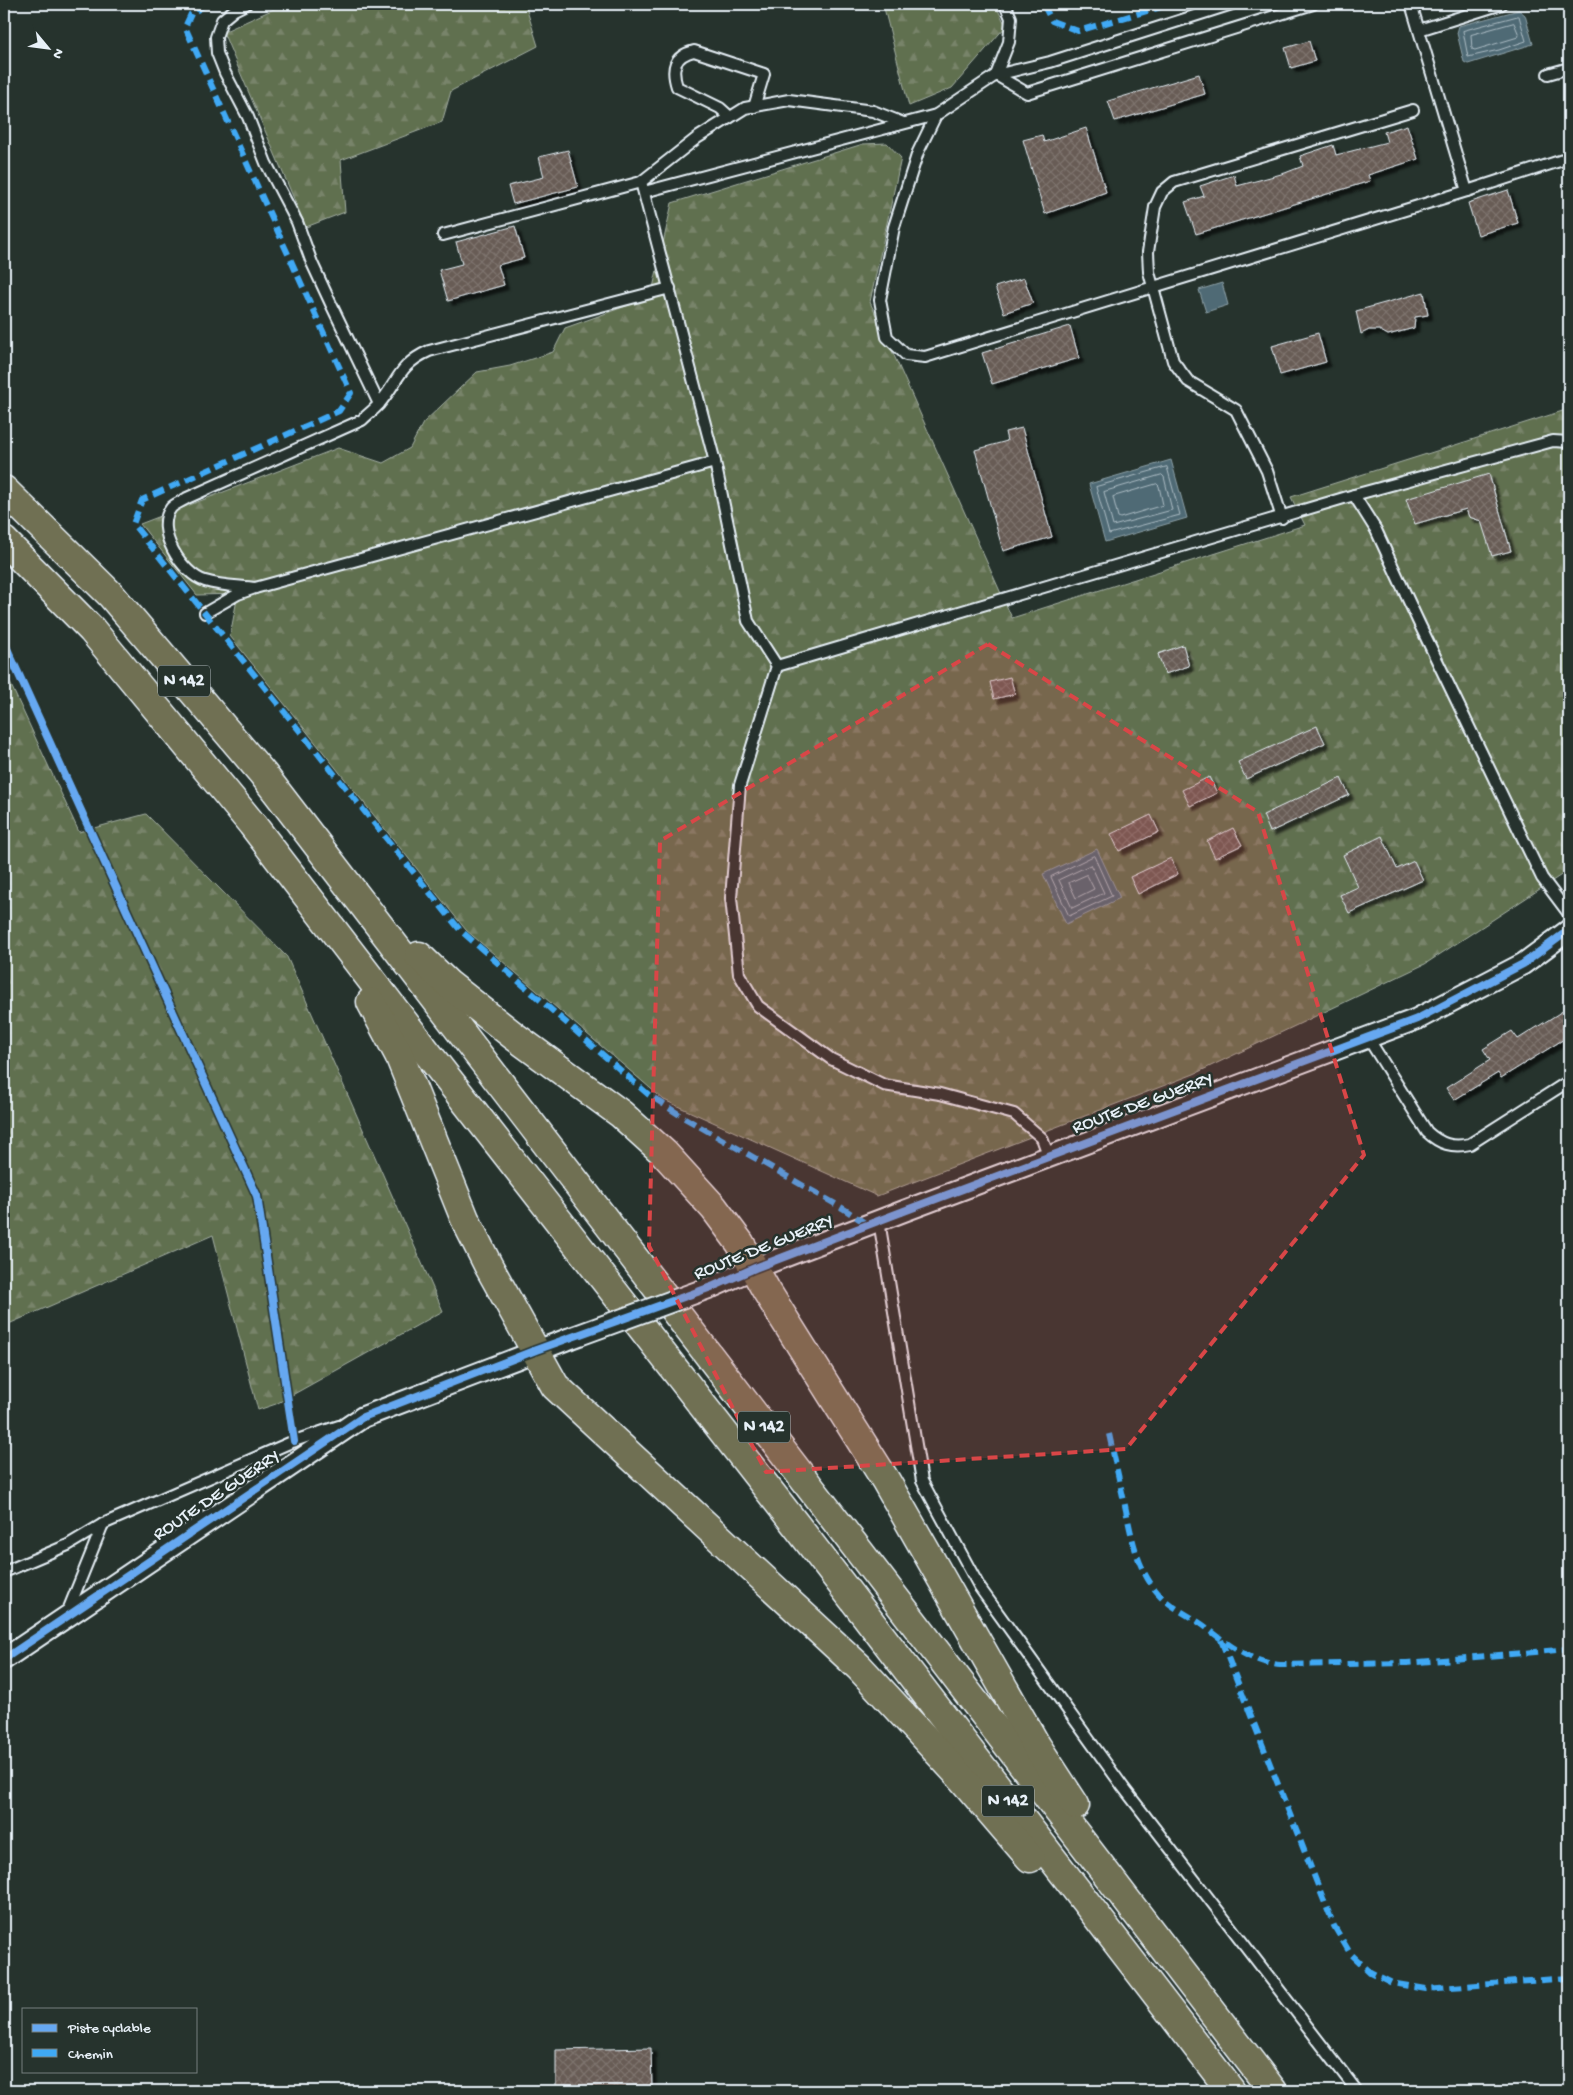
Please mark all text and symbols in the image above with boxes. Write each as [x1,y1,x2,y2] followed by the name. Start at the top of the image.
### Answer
[22,22,72,72] north arrow
[48,45,67,61] text: N
[158,666,210,696] road number: N 142
[1069,1068,1217,1140] street label: ROUTE DE GUERRY
[691,1210,837,1286] street label: ROUTE DE GUERRY
[738,1411,790,1442] road number: N 142
[149,1445,285,1547] street label: ROUTE DE GUERRY
[982,1785,1034,1816] road number: N 142
[22,2008,198,2072] legend
[67,2020,151,2038] text: Piste cyclable
[68,2046,113,2064] text: Chemin

